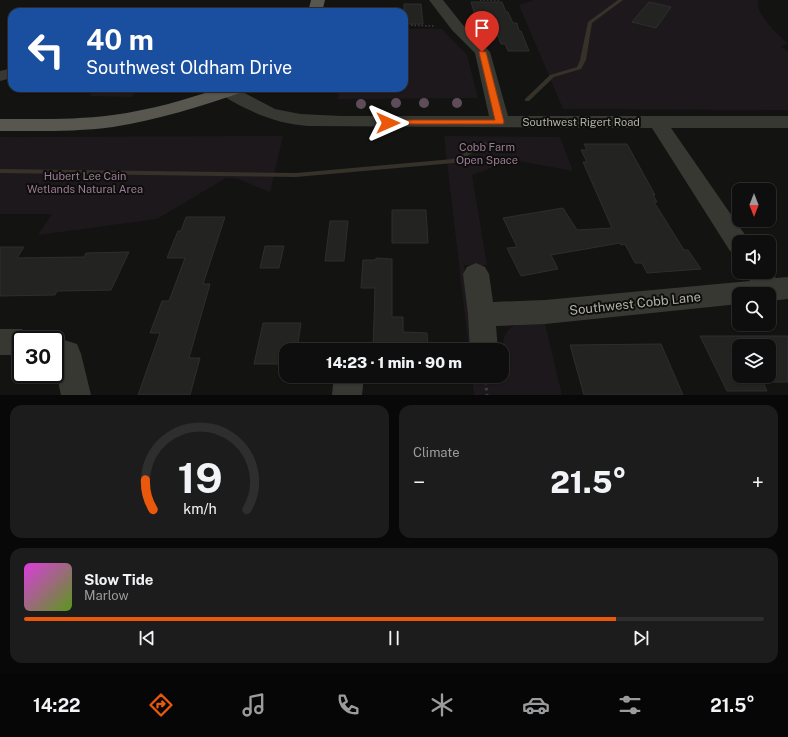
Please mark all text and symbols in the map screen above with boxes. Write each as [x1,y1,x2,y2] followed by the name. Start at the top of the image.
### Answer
[465,11,499,52] pin
[471,17,493,39] icon: arrive
[86,23,154,56] text: 40 m
[20,24,72,76] icon: left
[86,57,292,78] text: Southwest Oldham Drive
[367,102,409,144] position arrow
[522,116,640,128] street label: Southwest Rigert Road
[456,141,518,166] park label: Cobb Farm Open Space
[27,170,143,195] park label: Hubert Lee Cain Wetlands Natural Area
[732,183,776,227] north arrow
[732,183,776,383] map controls
[732,235,776,279] button: sound
[732,287,776,331] button: search
[569,289,702,318] street label: Southwest Cobb Lane
[12,331,64,383] speed limit sign: 30
[732,339,776,383] button: layers
[326,354,462,371] text: 14:23 · 1 min · 90 m
[413,445,460,460] text: Climate
[177,452,222,501] text: 19
[550,464,627,500] text: 21.5°
[413,469,425,495] text: −
[752,469,764,495] text: +
[183,499,216,516] text: km/h
[84,571,153,588] text: Slow Tide
[84,588,129,603] text: Marlow
[136,627,158,649] icon: previous
[383,627,405,649] icon: pause
[630,627,652,649] icon: next
[147,691,175,719] icon: directions
[240,691,268,719] icon: music
[334,691,362,719] icon: phone
[428,691,456,719] icon: climate
[522,691,550,719] icon: car
[616,691,644,719] icon: filters
[33,695,81,716] text: 14:22
[710,695,755,716] text: 21.5°

